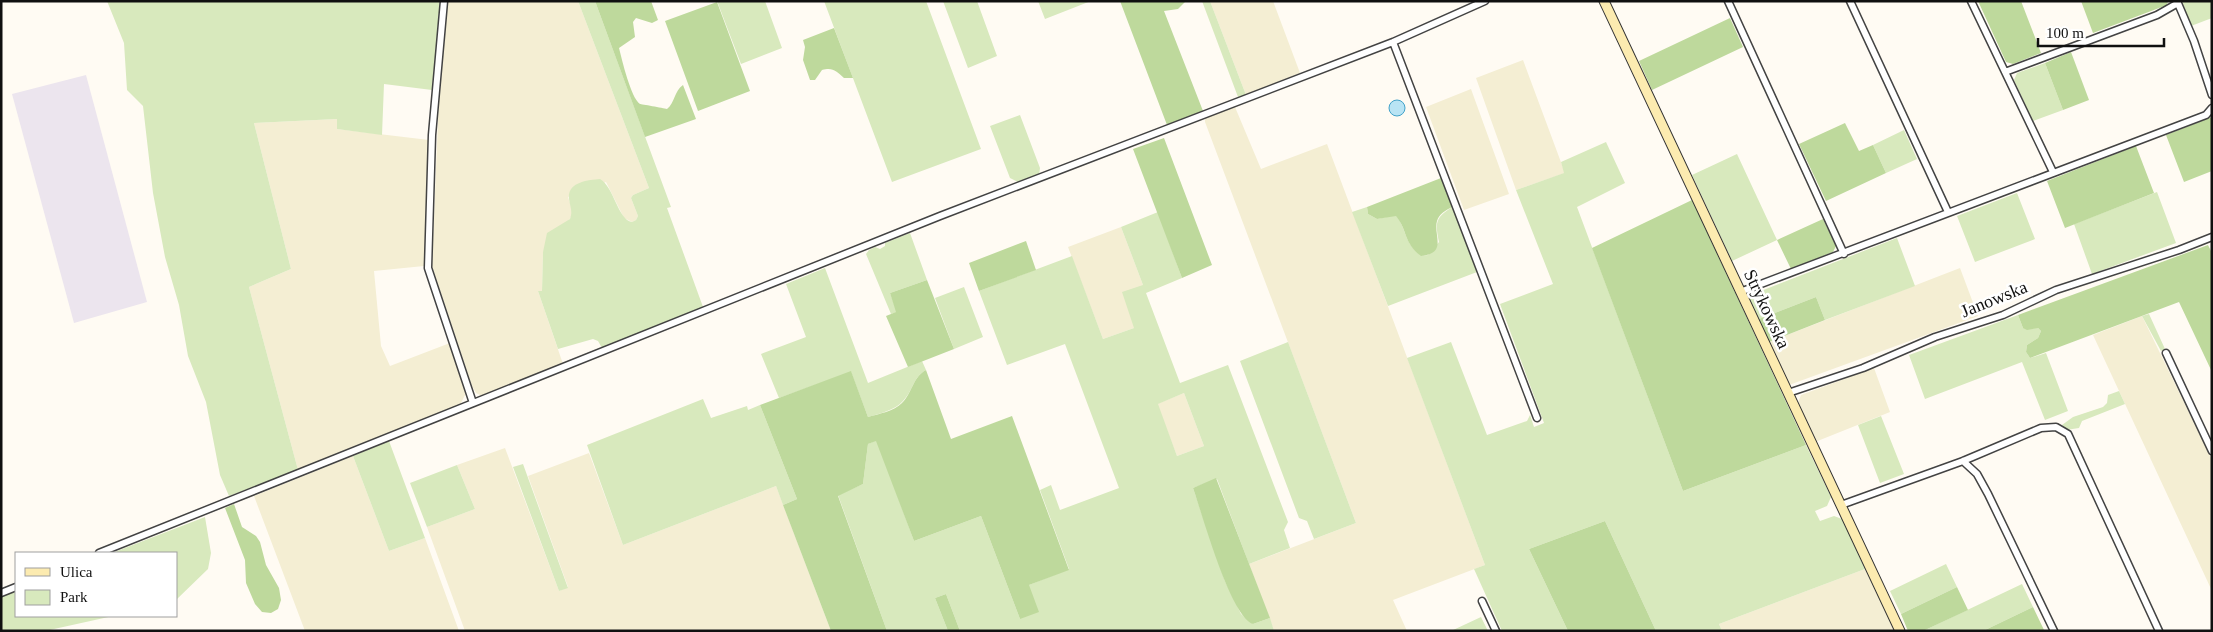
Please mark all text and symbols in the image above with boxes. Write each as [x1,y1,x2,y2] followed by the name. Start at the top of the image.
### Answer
[2038,15,2164,47] scale bar
[2046,25,2084,41] text: 100 m
[1740,266,1794,352] street label: Strykowska
[1958,277,2030,321] street label: Janowska
[15,552,178,617] legend
[60,564,93,580] text: Ulica
[60,589,88,605] text: Park

